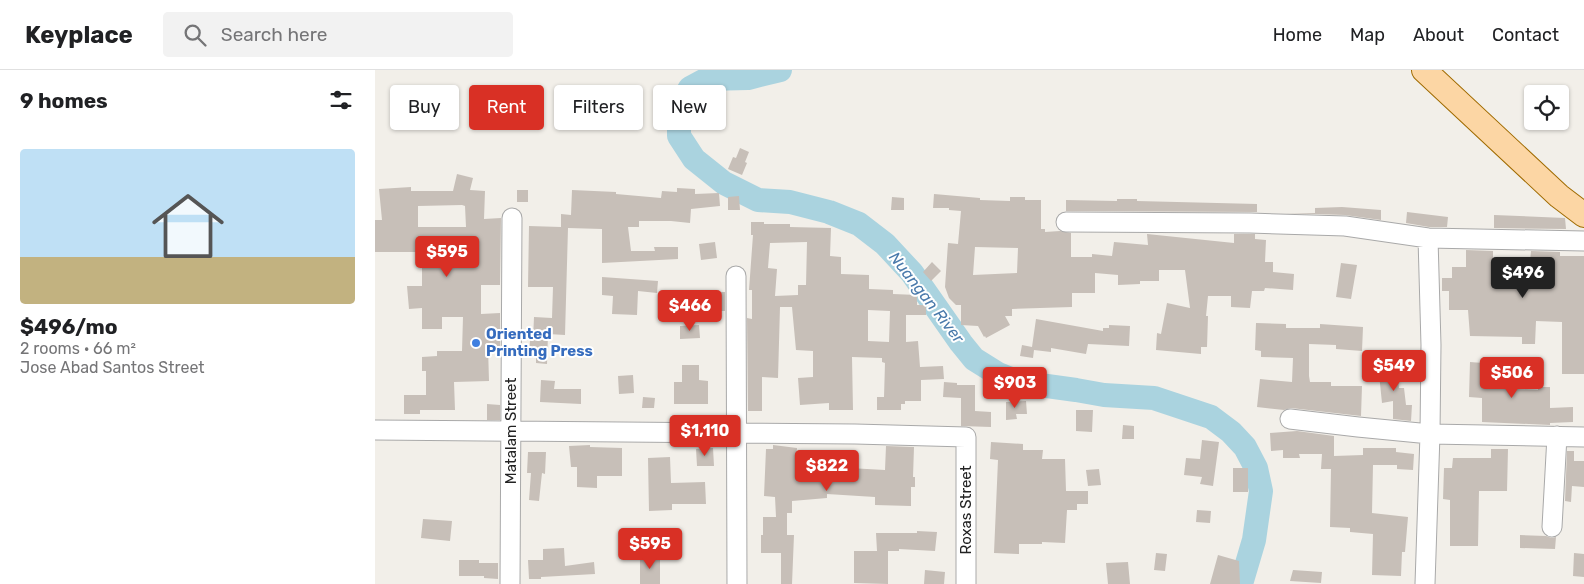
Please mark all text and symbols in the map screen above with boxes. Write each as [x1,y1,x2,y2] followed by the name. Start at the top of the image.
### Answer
[163,12,513,57] search box
[25,21,133,49] text: Keyplace
[181,21,209,49] icon: search
[221,23,327,46] text: Search here
[1273,24,1322,46] text: Home
[1350,24,1385,46] text: Map
[1413,24,1464,46] text: About
[1492,24,1559,46] text: Contact
[390,85,459,130] chip: Buy
[469,85,544,130] chip: Rent
[554,85,643,130] chip: Filters
[653,85,726,130] chip: New
[1524,85,1569,130] map controls
[1524,85,1569,130] button: locate
[327,86,355,114] icon: filters
[20,88,108,113] text: 9 homes
[143,181,233,271] icon: home
[417,236,477,278] pin: $595
[426,242,468,261] text: $595
[885,248,969,347] water label: Nuangan River
[1493,256,1553,299] pin: $496
[1502,263,1544,282] text: $496
[660,290,720,332] pin: $466
[669,296,711,315] text: $466
[20,314,117,339] text: $496/mo
[486,325,593,360] place label: Oriented Printing Press
[470,337,482,349] marker: Oriented Printing Press
[20,339,136,358] text: 2 rooms · 66 m²
[1364,350,1424,392] pin: $549
[1373,356,1415,375] text: $549
[1482,356,1542,399] pin: $506
[20,358,205,377] text: Jose Abad Santos Street
[1491,363,1533,382] text: $506
[985,366,1045,409] pin: $903
[994,373,1036,392] text: $903
[502,378,520,484] street label: Matalam Street
[664,414,746,457] pin: $1,110
[681,421,729,440] text: $1,110
[797,450,857,492] pin: $822
[806,456,848,475] text: $822
[957,465,975,555] street label: Roxas Street
[620,528,680,570] pin: $595
[629,534,671,553] text: $595

